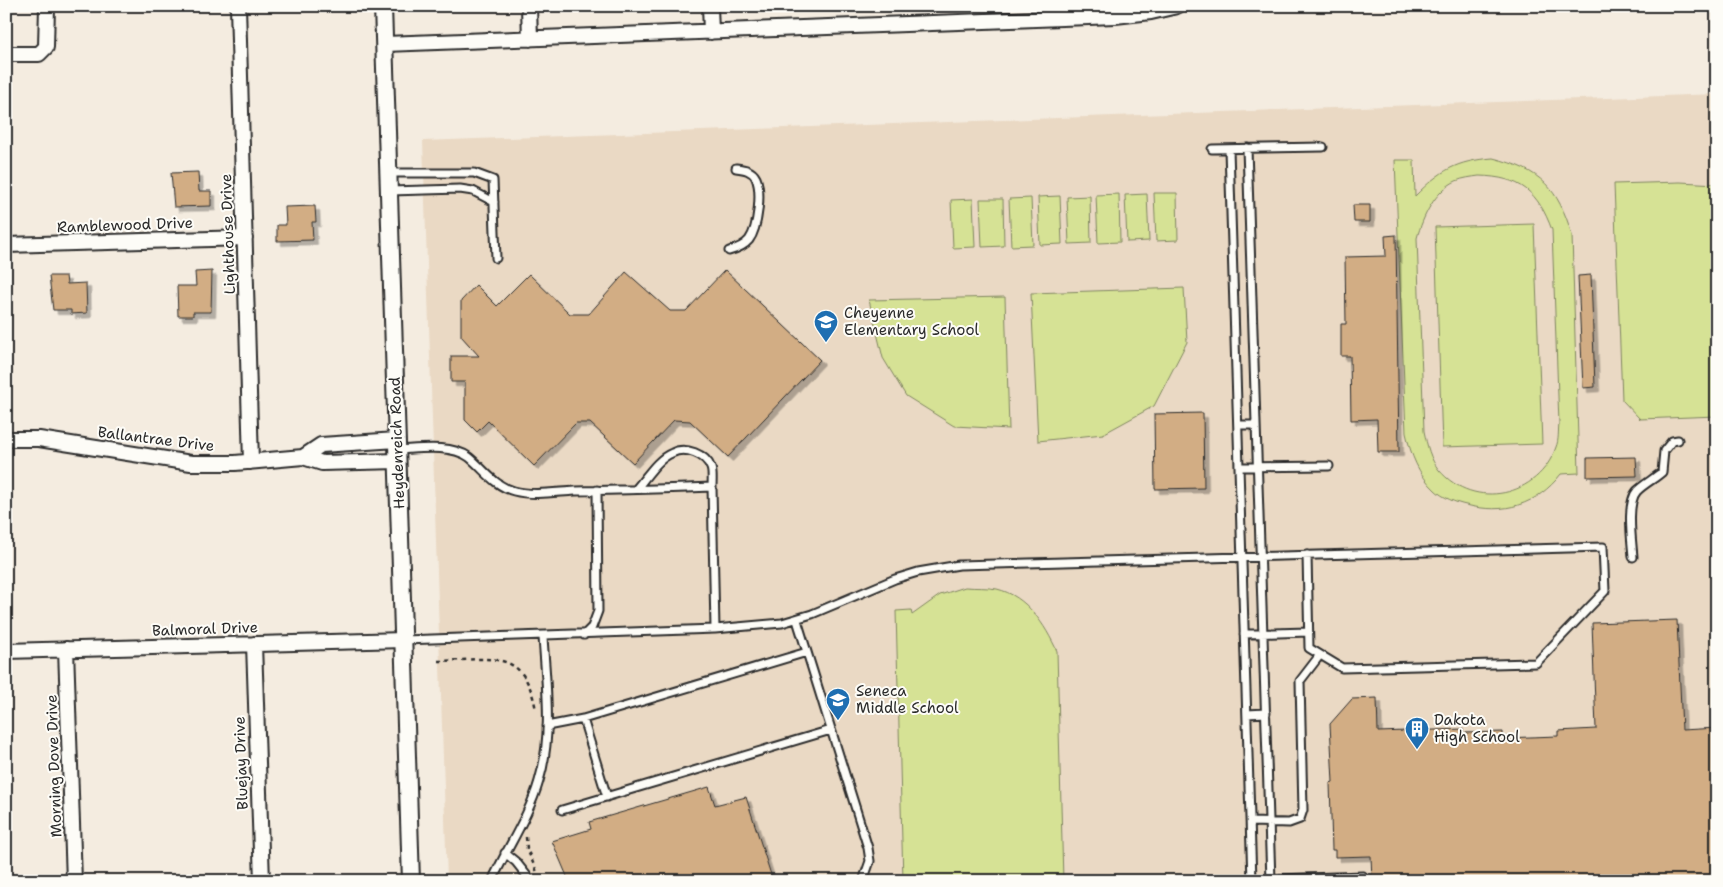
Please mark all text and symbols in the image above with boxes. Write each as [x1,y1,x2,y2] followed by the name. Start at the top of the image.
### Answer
[216,173,240,295] street label: Lighthouse Drive
[57,213,193,237] street label: Ramblewood Drive
[844,303,980,340] place label: Cheyenne Elementary School
[813,309,839,343] school or university icon: Cheyenne Elementary School
[385,376,409,510] street label: Heydenreich Road
[97,422,215,456] street label: Ballantrae Drive
[152,617,258,641] street label: Balmoral Drive
[856,681,959,718] place label: Seneca Middle School
[825,687,851,721] school or university icon: Seneca Middle School
[42,694,66,838] street label: Morning Dove Drive
[1434,710,1520,747] place label: Dakota High School
[229,716,253,810] street label: Bluejay Drive
[1404,716,1430,750] building icon: Dakota High School

